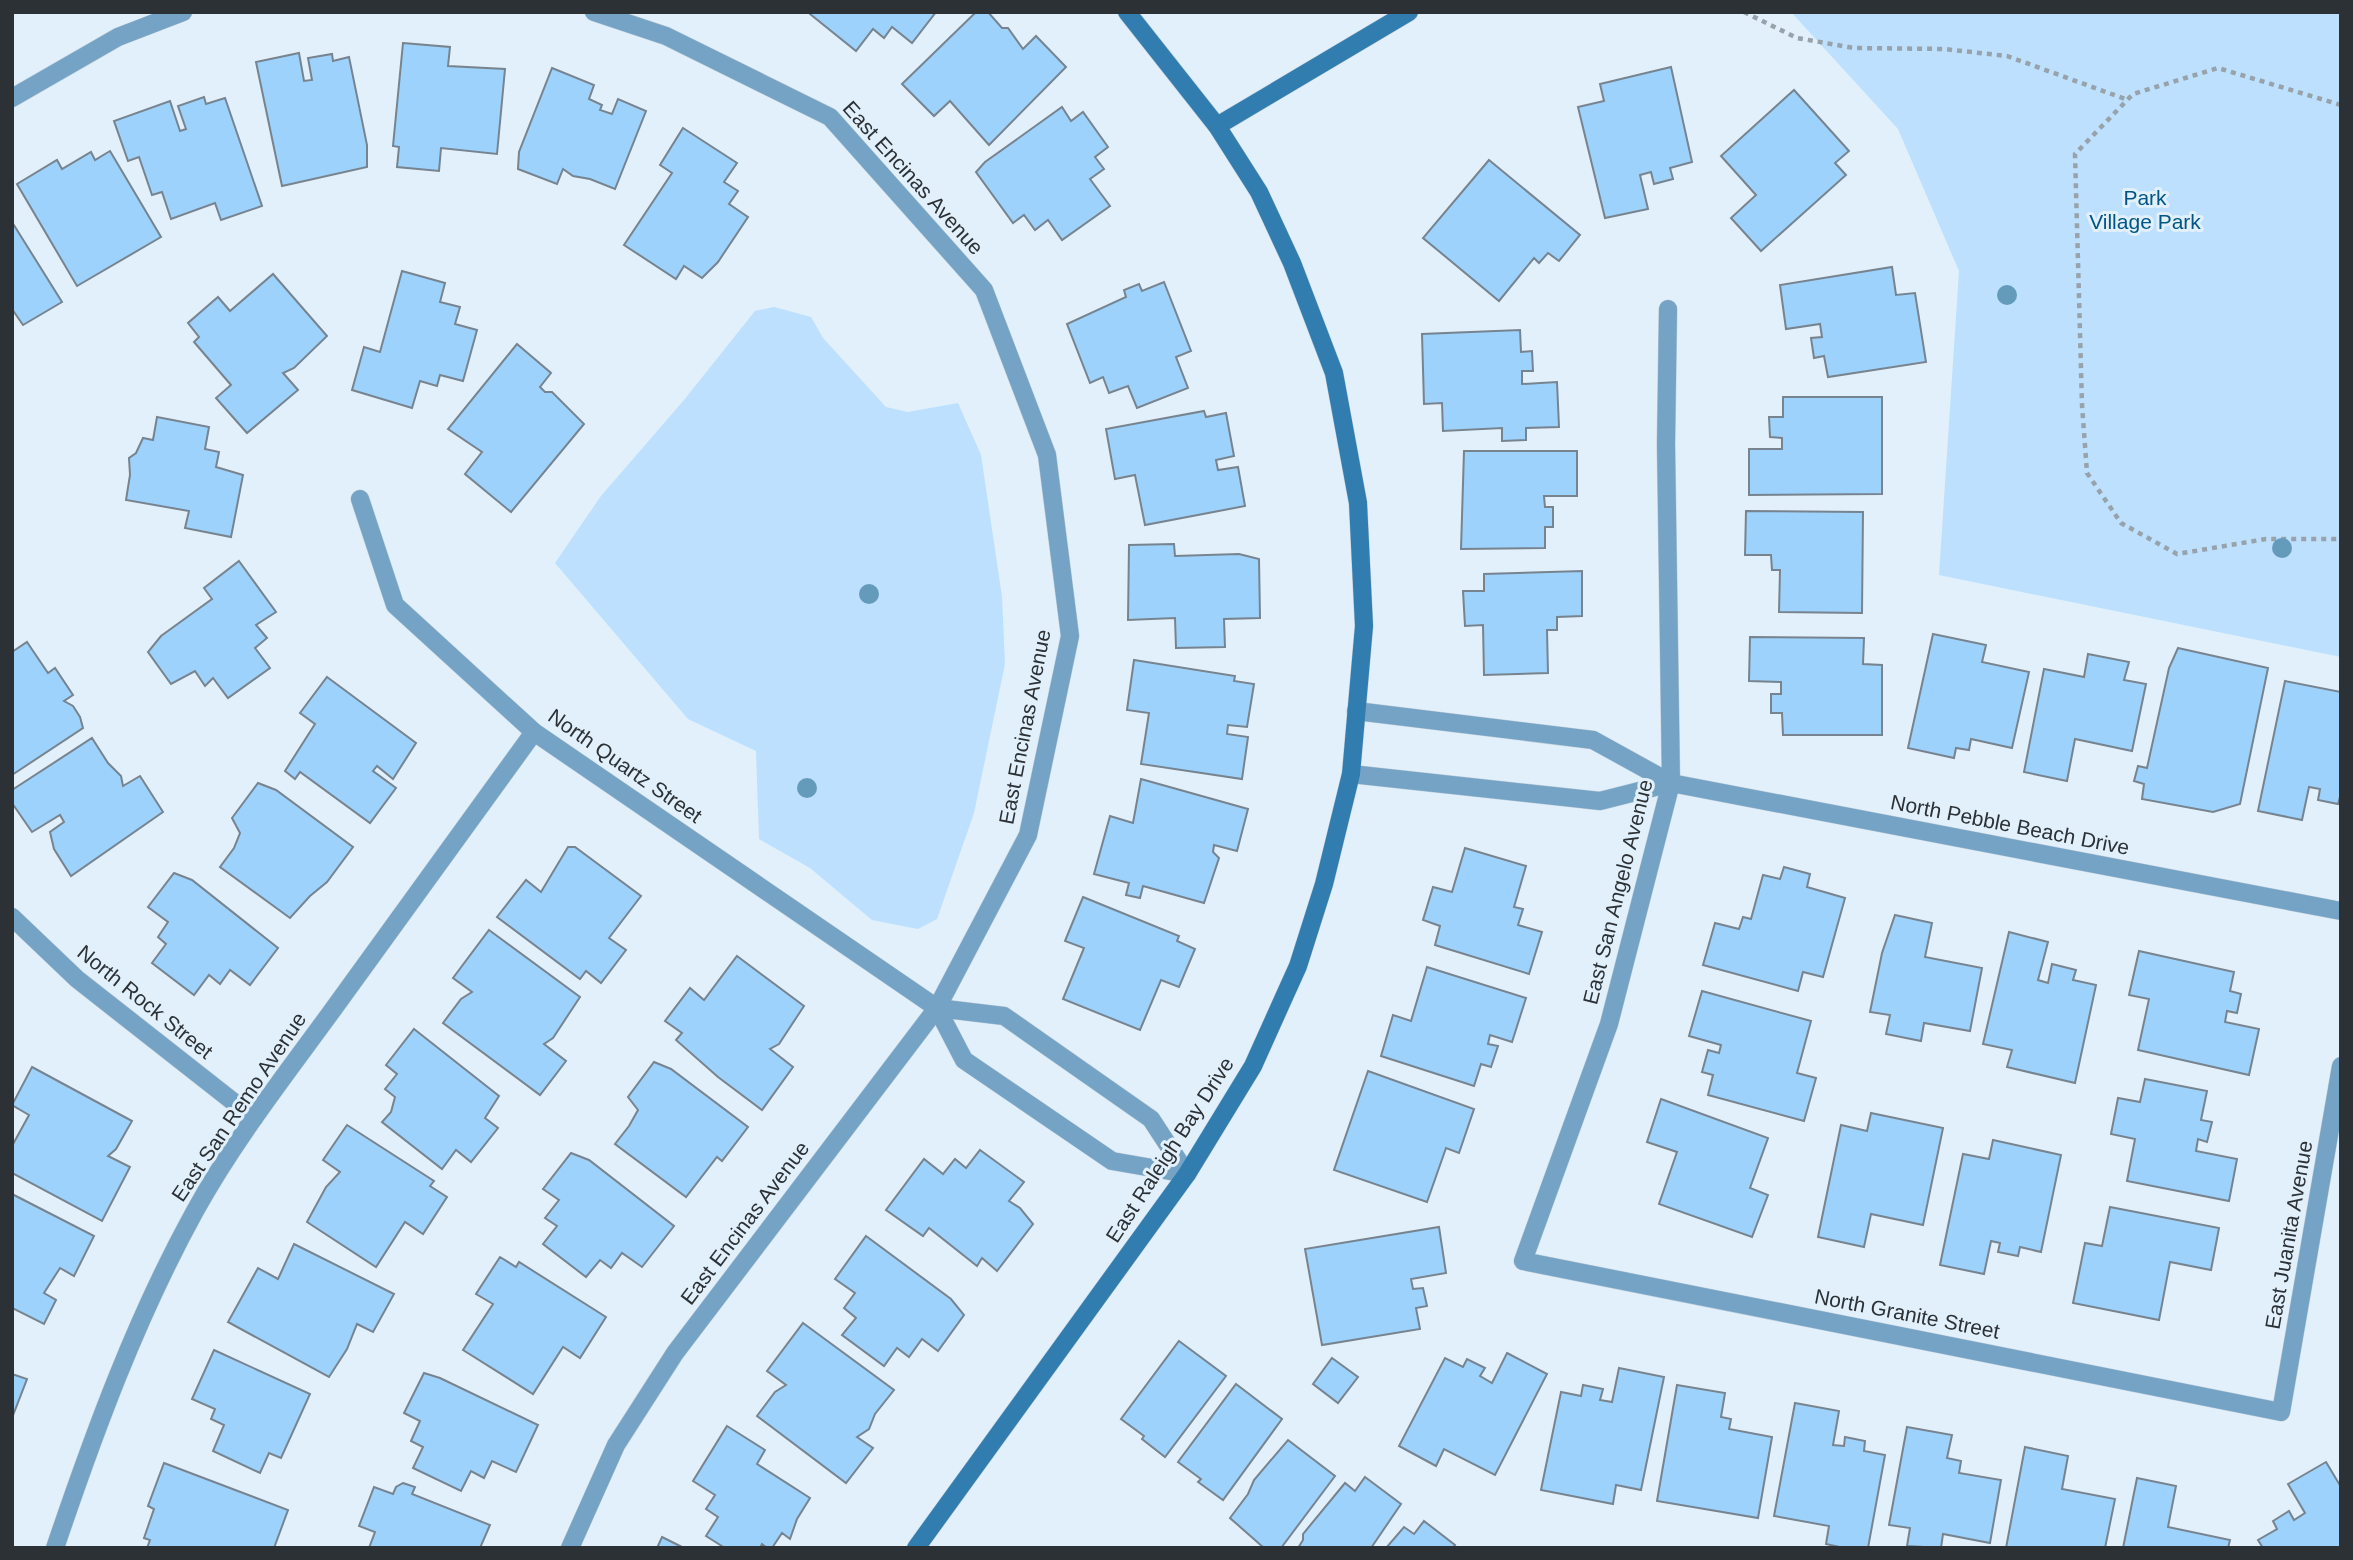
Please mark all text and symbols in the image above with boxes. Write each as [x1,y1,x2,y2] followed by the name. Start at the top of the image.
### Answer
[839,96,988,259] street label: East Encinas Avenue
[2089,186,2201,233] park label: Park Village Park
[994,627,1055,826] street label: East Encinas Avenue
[544,704,707,827] street label: North Quartz Street
[1578,777,1657,1007] street label: East San Angelo Avenue
[1889,790,2131,859] street label: North Pebble Beach Drive
[73,940,218,1063] street label: North Rock Street
[167,1008,310,1205] street label: East San Remo Avenue
[1101,1053,1238,1247] street label: East Raleigh Bay Drive
[676,1137,813,1309] street label: East Encinas Avenue
[2261,1139,2316,1331] street label: East Juanita Avenue
[1813,1284,2002,1343] street label: North Granite Street

